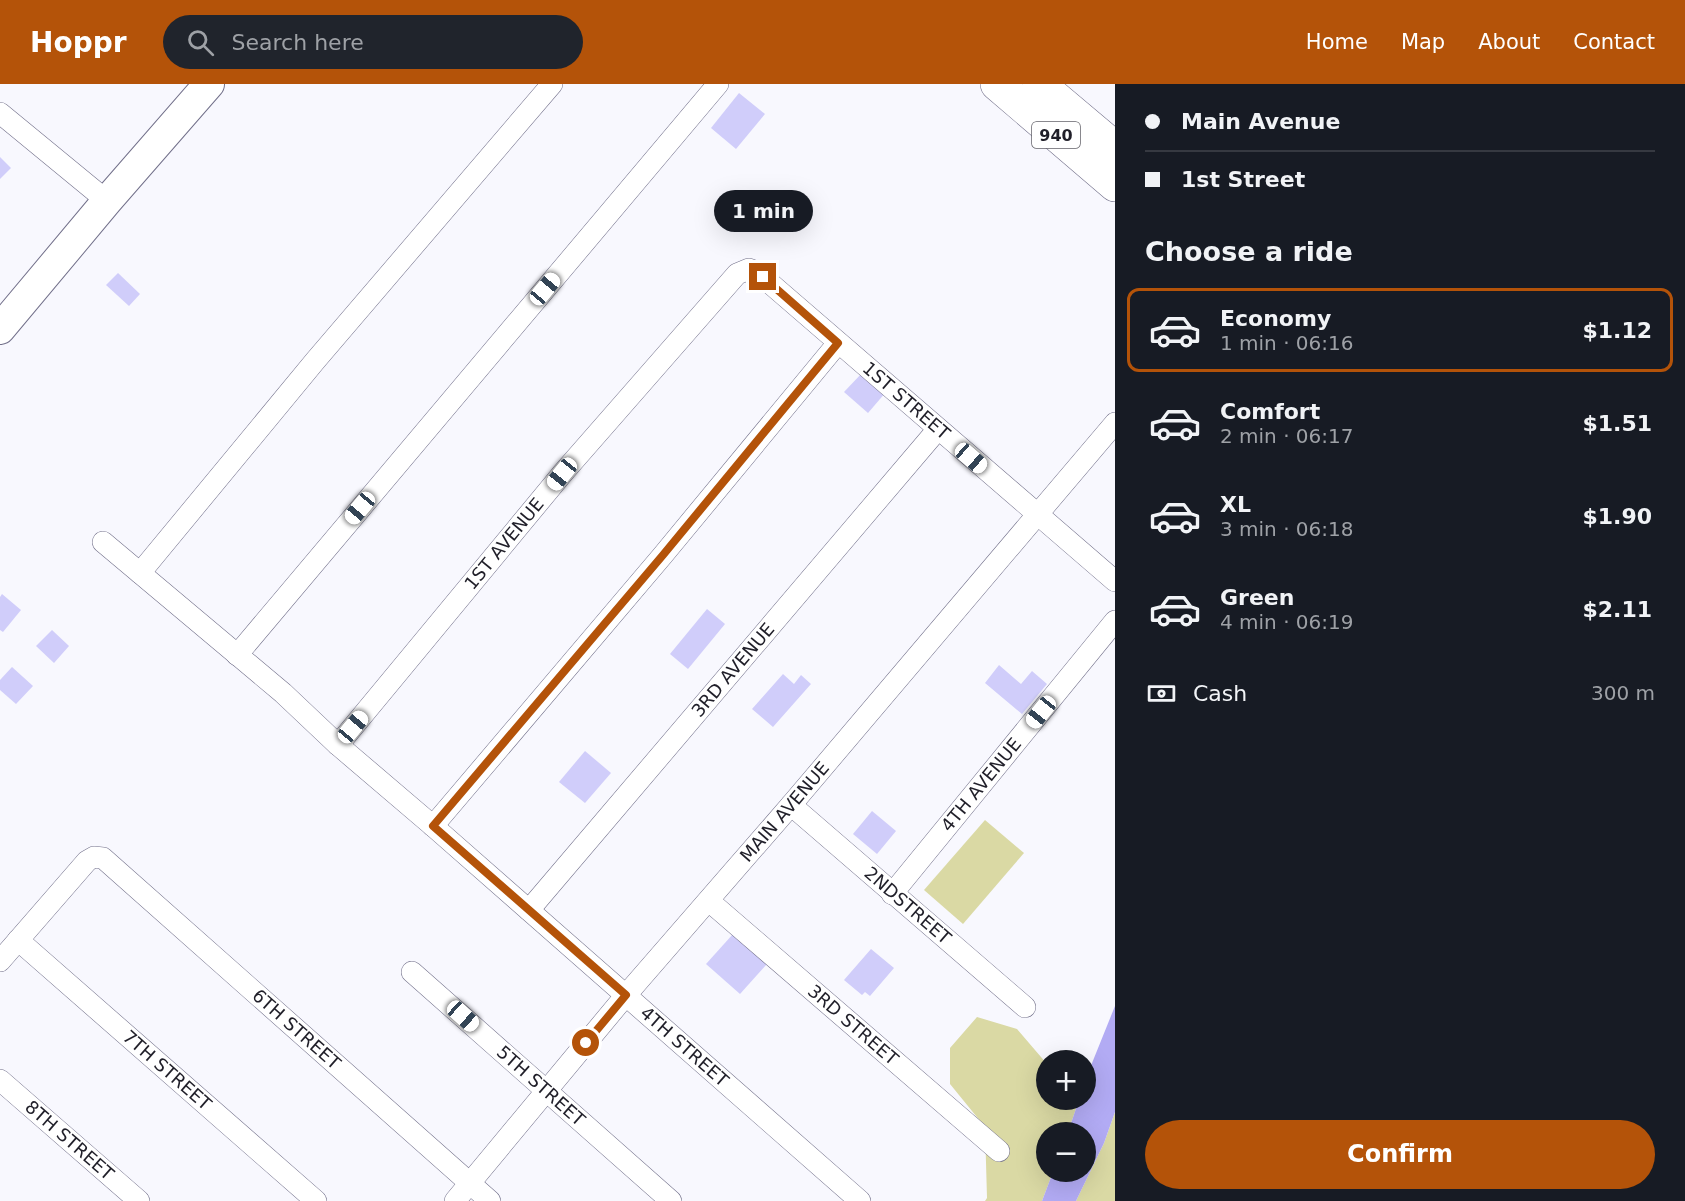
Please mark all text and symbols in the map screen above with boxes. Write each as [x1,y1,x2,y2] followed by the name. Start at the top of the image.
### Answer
[163,15,583,69] search box
[30,26,127,59] text: Hoppr
[184,26,217,59] icon: search
[232,30,364,55] text: Search here
[1306,30,1368,54] text: Home
[1401,30,1445,54] text: Map
[1478,30,1540,54] text: About
[1573,30,1655,54] text: Contact
[1181,109,1340,134] text: Main Avenue
[1032,122,1080,148] road number: 940
[1181,167,1305,192] text: 1st Street
[714,190,813,232] callout: 1 min
[732,199,795,223] text: 1 min
[1145,236,1353,267] text: Choose a ride
[749,263,776,290] route end
[527,269,563,309] car
[1148,303,1202,357] icon: car
[1220,306,1331,331] text: Economy
[1582,318,1652,343] text: $1.12
[1220,331,1354,355] text: 1 min · 06:16
[859,357,955,444] street label: 1ST STREET
[1148,396,1202,450] icon: car
[1220,399,1320,424] text: Comfort
[1582,411,1652,436] text: $1.51
[1220,424,1354,448] text: 2 min · 06:17
[952,439,990,477] car
[544,454,580,494] car
[342,488,378,528] car
[1148,489,1202,543] icon: car
[1220,492,1251,517] text: XL
[460,493,548,594] street label: 1ST AVENUE
[1582,504,1652,529] text: $1.90
[1220,517,1354,541] text: 3 min · 06:18
[1148,582,1202,636] icon: car
[1220,585,1294,610] text: Green
[1582,597,1652,622] text: $2.11
[1220,610,1354,634] text: 4 min · 06:19
[687,619,778,721] street label: 3RD AVENUE
[1145,677,1178,710] icon: cash
[1193,681,1247,706] text: Cash
[1591,681,1655,705] text: 300 m
[1023,692,1059,732] car
[335,707,371,747] car
[936,733,1025,836] street label: 4TH AVENUE
[735,757,833,866] street label: MAIN AVENUE
[860,862,956,949] street label: 2NDSTREET
[804,980,903,1070] street label: 3RD STREET
[248,984,346,1074] street label: 6TH STREET
[444,997,482,1035] car
[636,1002,734,1091] street label: 4TH STREET
[119,1026,216,1115] street label: 7TH STREET
[572,1029,599,1056] route start
[493,1041,590,1131] street label: 5TH STREET
[1036,1050,1096,1182] map controls
[1036,1050,1096,1110] button: +
[21,1096,119,1185] street label: 8TH STREET
[1145,1120,1655,1189] button: Confirm
[1036,1122,1096,1182] button: −

